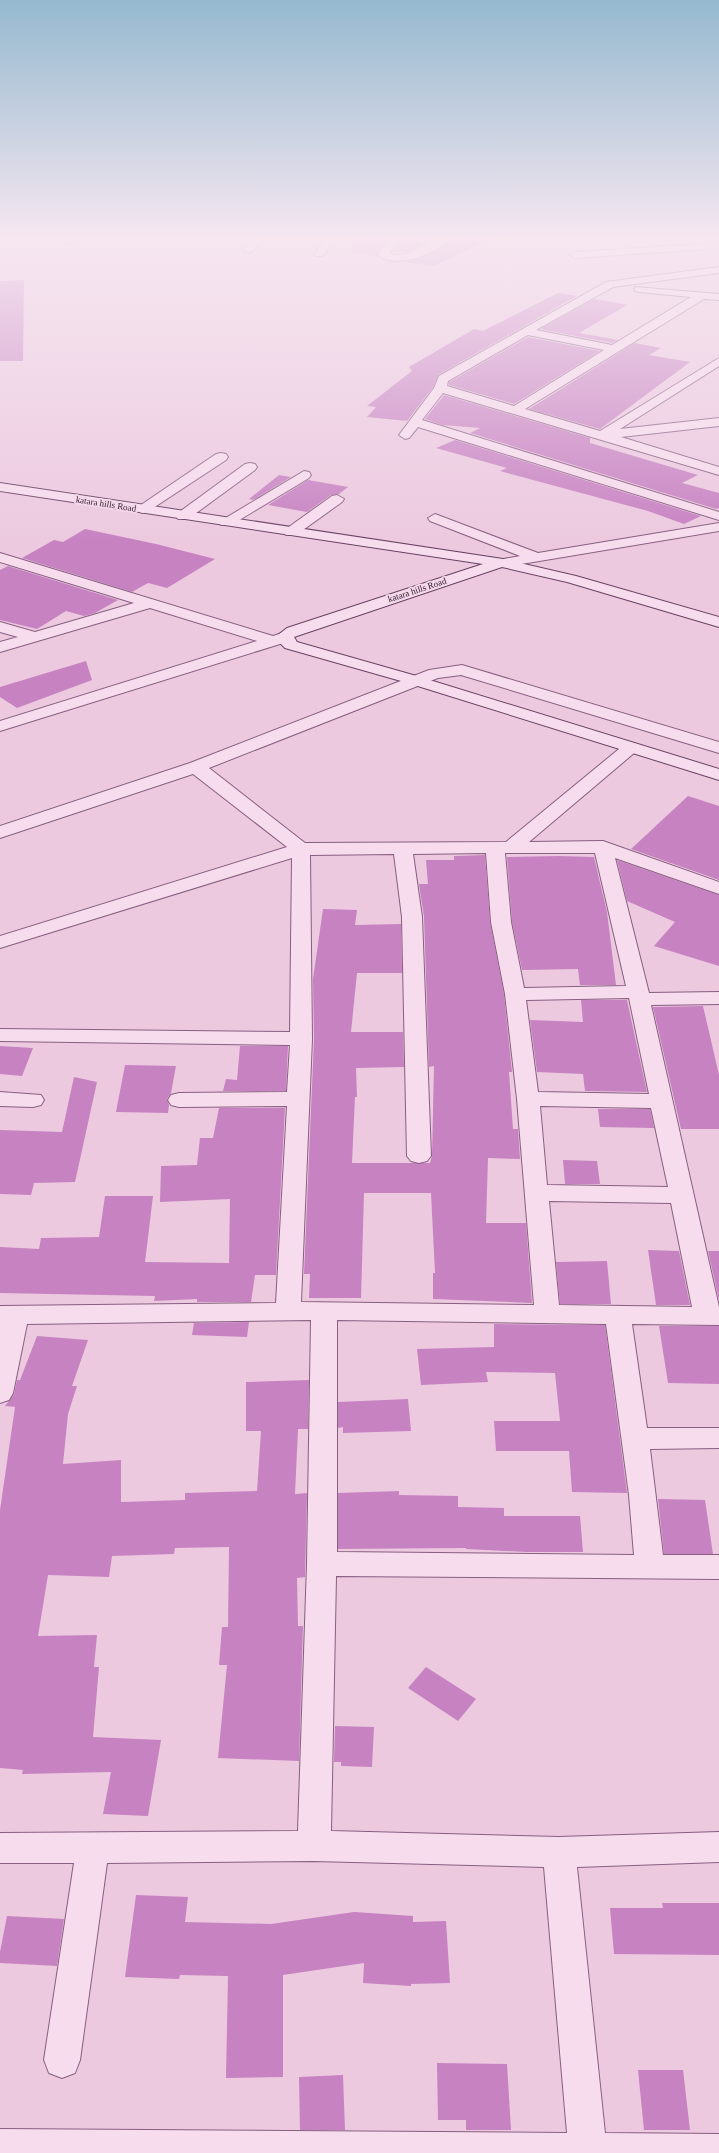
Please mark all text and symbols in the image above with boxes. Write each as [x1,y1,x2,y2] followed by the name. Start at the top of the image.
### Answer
[75,494,137,514] street label: katara hills Road
[386,576,448,604] street label: katara hills Road

